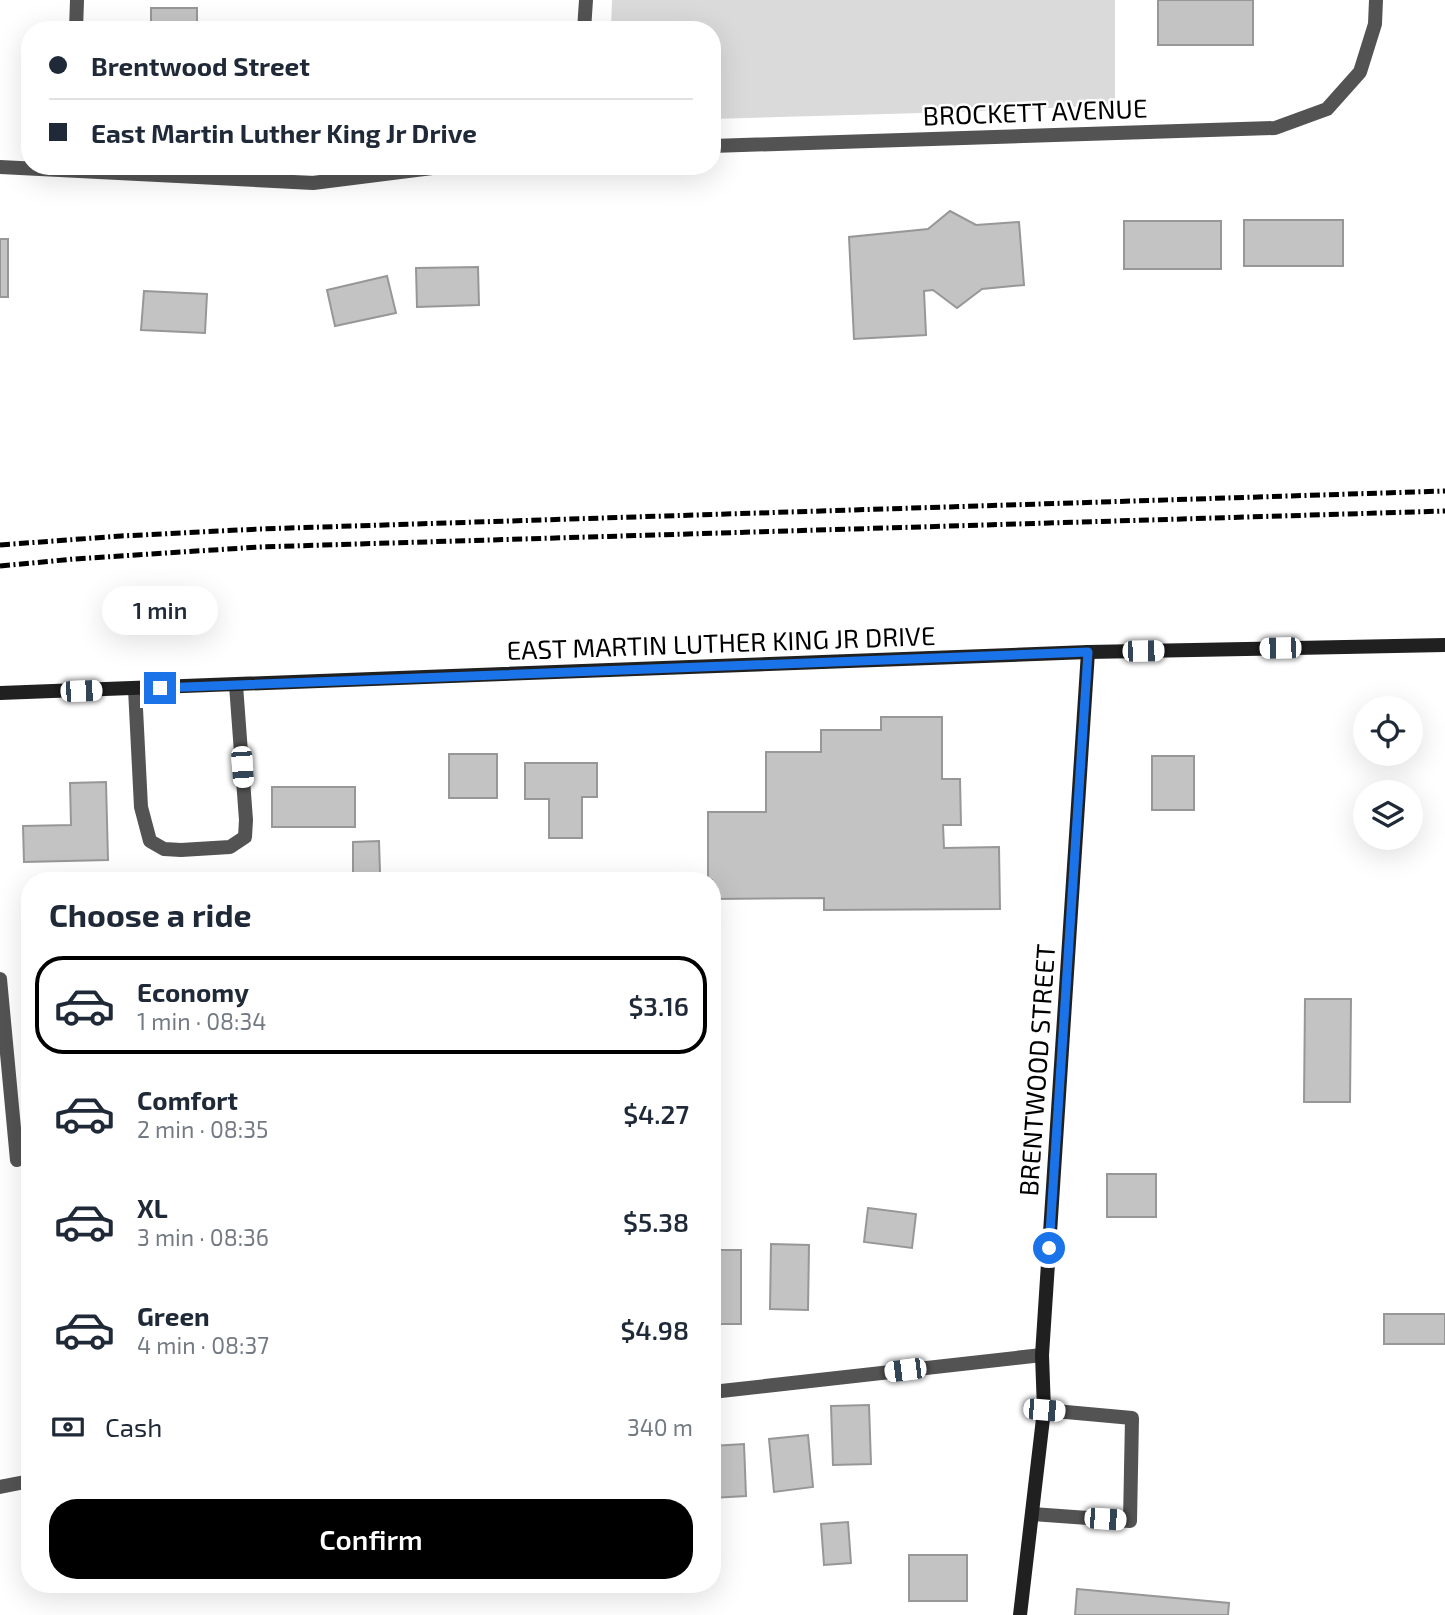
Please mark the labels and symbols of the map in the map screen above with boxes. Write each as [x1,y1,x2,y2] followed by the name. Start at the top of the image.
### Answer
[922,92,1148,130] street label: BROCKETT AVENUE
[102,586,218,636] callout: 1 min
[506,619,936,665] street label: EAST MARTIN LUTHER KING JR DRIVE
[1259,637,1302,659] car
[1122,640,1165,662] car
[144,672,176,704] route end
[60,680,103,702] car
[231,745,254,789] car
[1012,943,1060,1197] street label: BRENTWOOD STREET
[1033,1232,1065,1264] route start
[883,1357,928,1383] car
[1023,1398,1066,1422] car
[1084,1507,1127,1531] car

